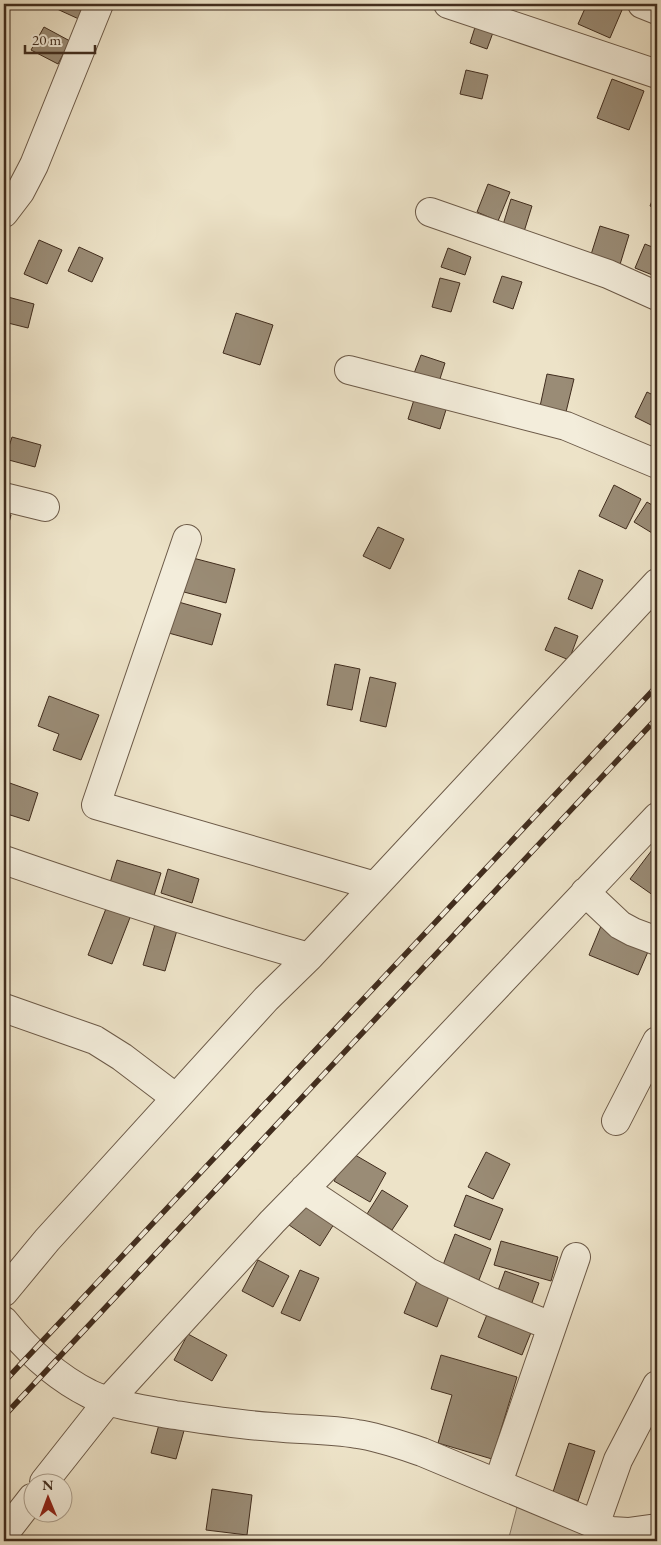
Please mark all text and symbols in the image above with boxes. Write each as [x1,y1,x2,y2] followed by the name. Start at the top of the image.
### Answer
[25,22,95,54] scale bar
[32,30,61,49] text: 20 m
[22,1472,72,1522] north arrow
[42,1476,54,1494] text: N

